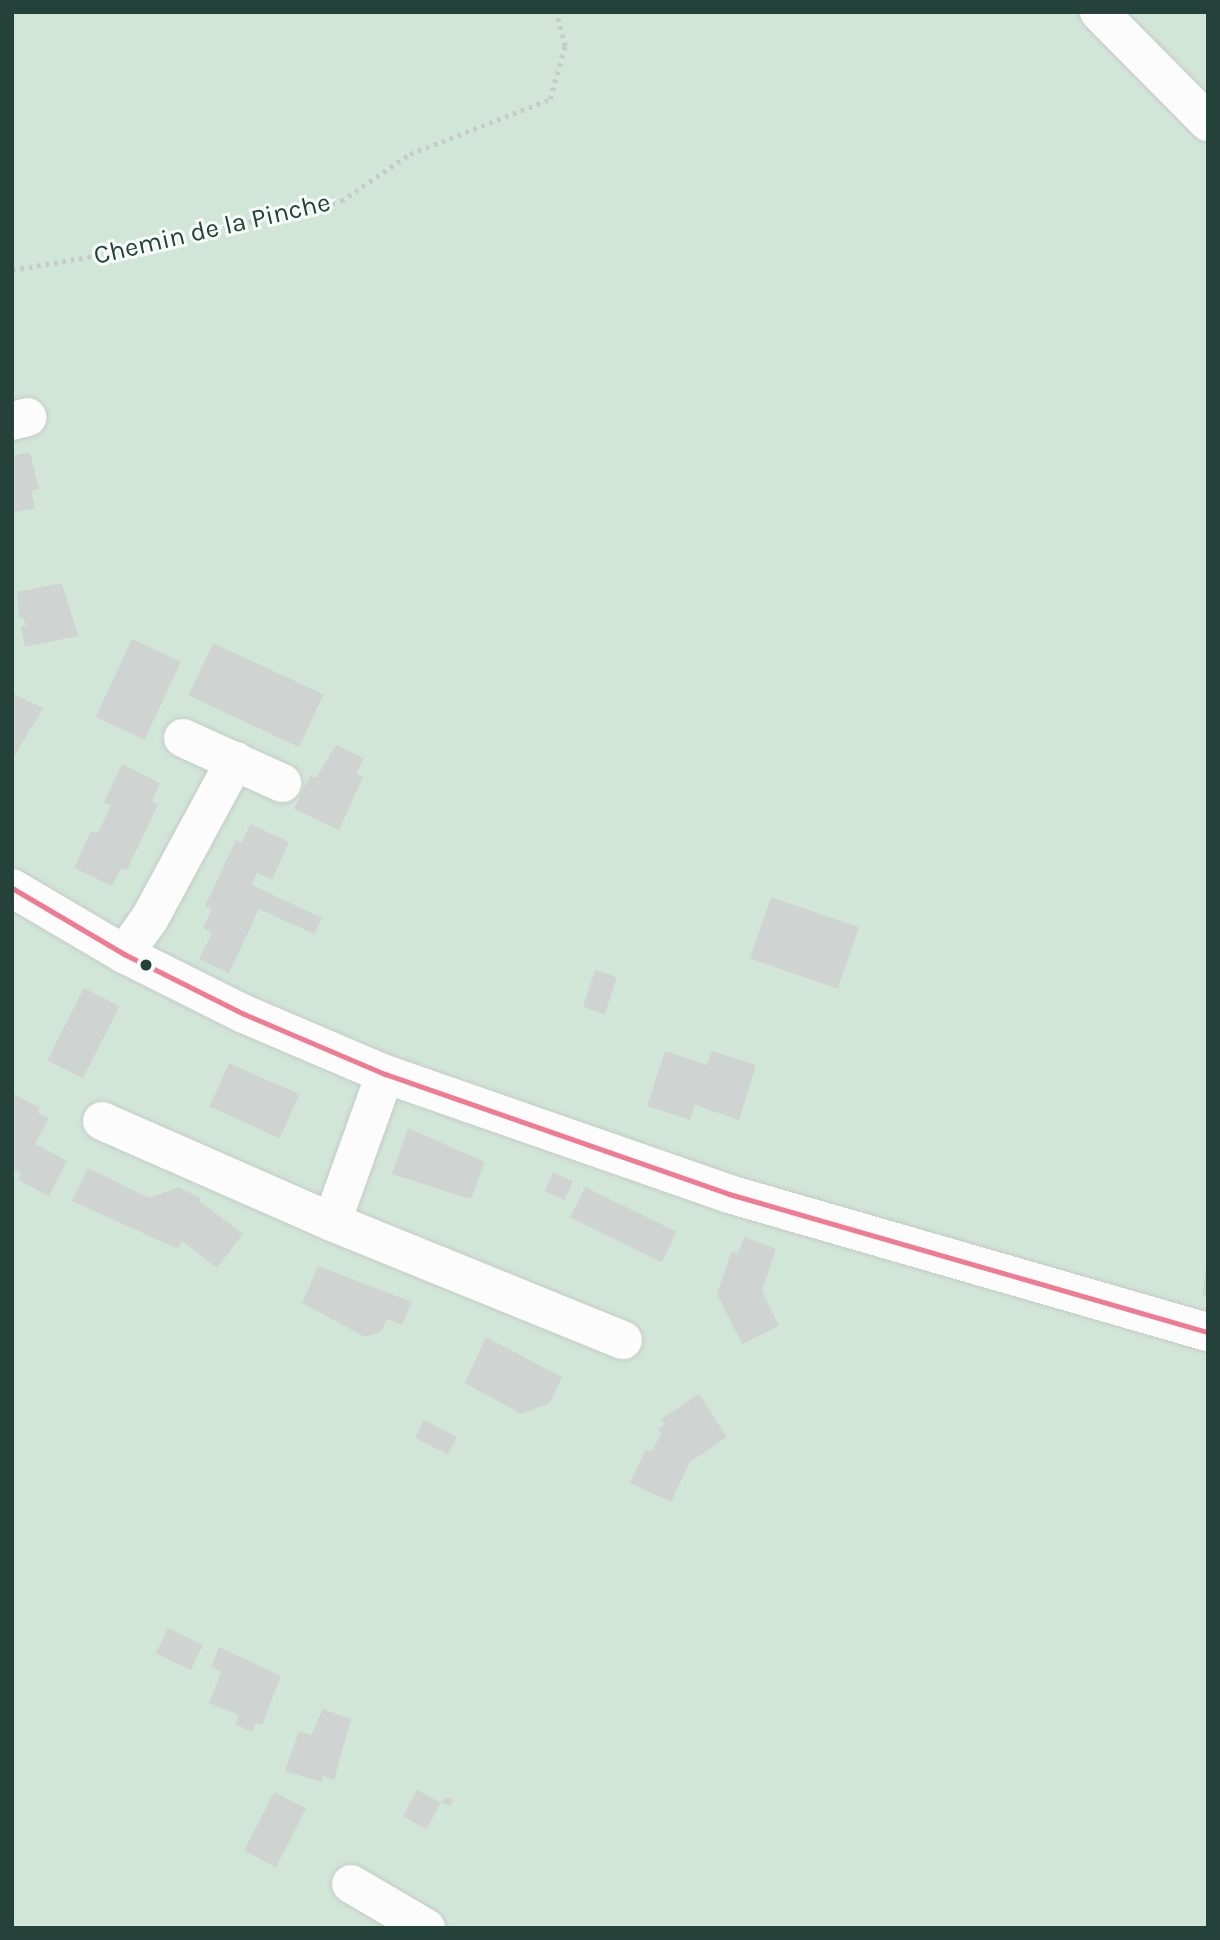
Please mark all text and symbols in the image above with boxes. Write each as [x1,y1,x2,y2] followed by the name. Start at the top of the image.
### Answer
[91,187,333,271] street label: Chemin de la Pinche
[139,958,153,972] unlabelled marker

